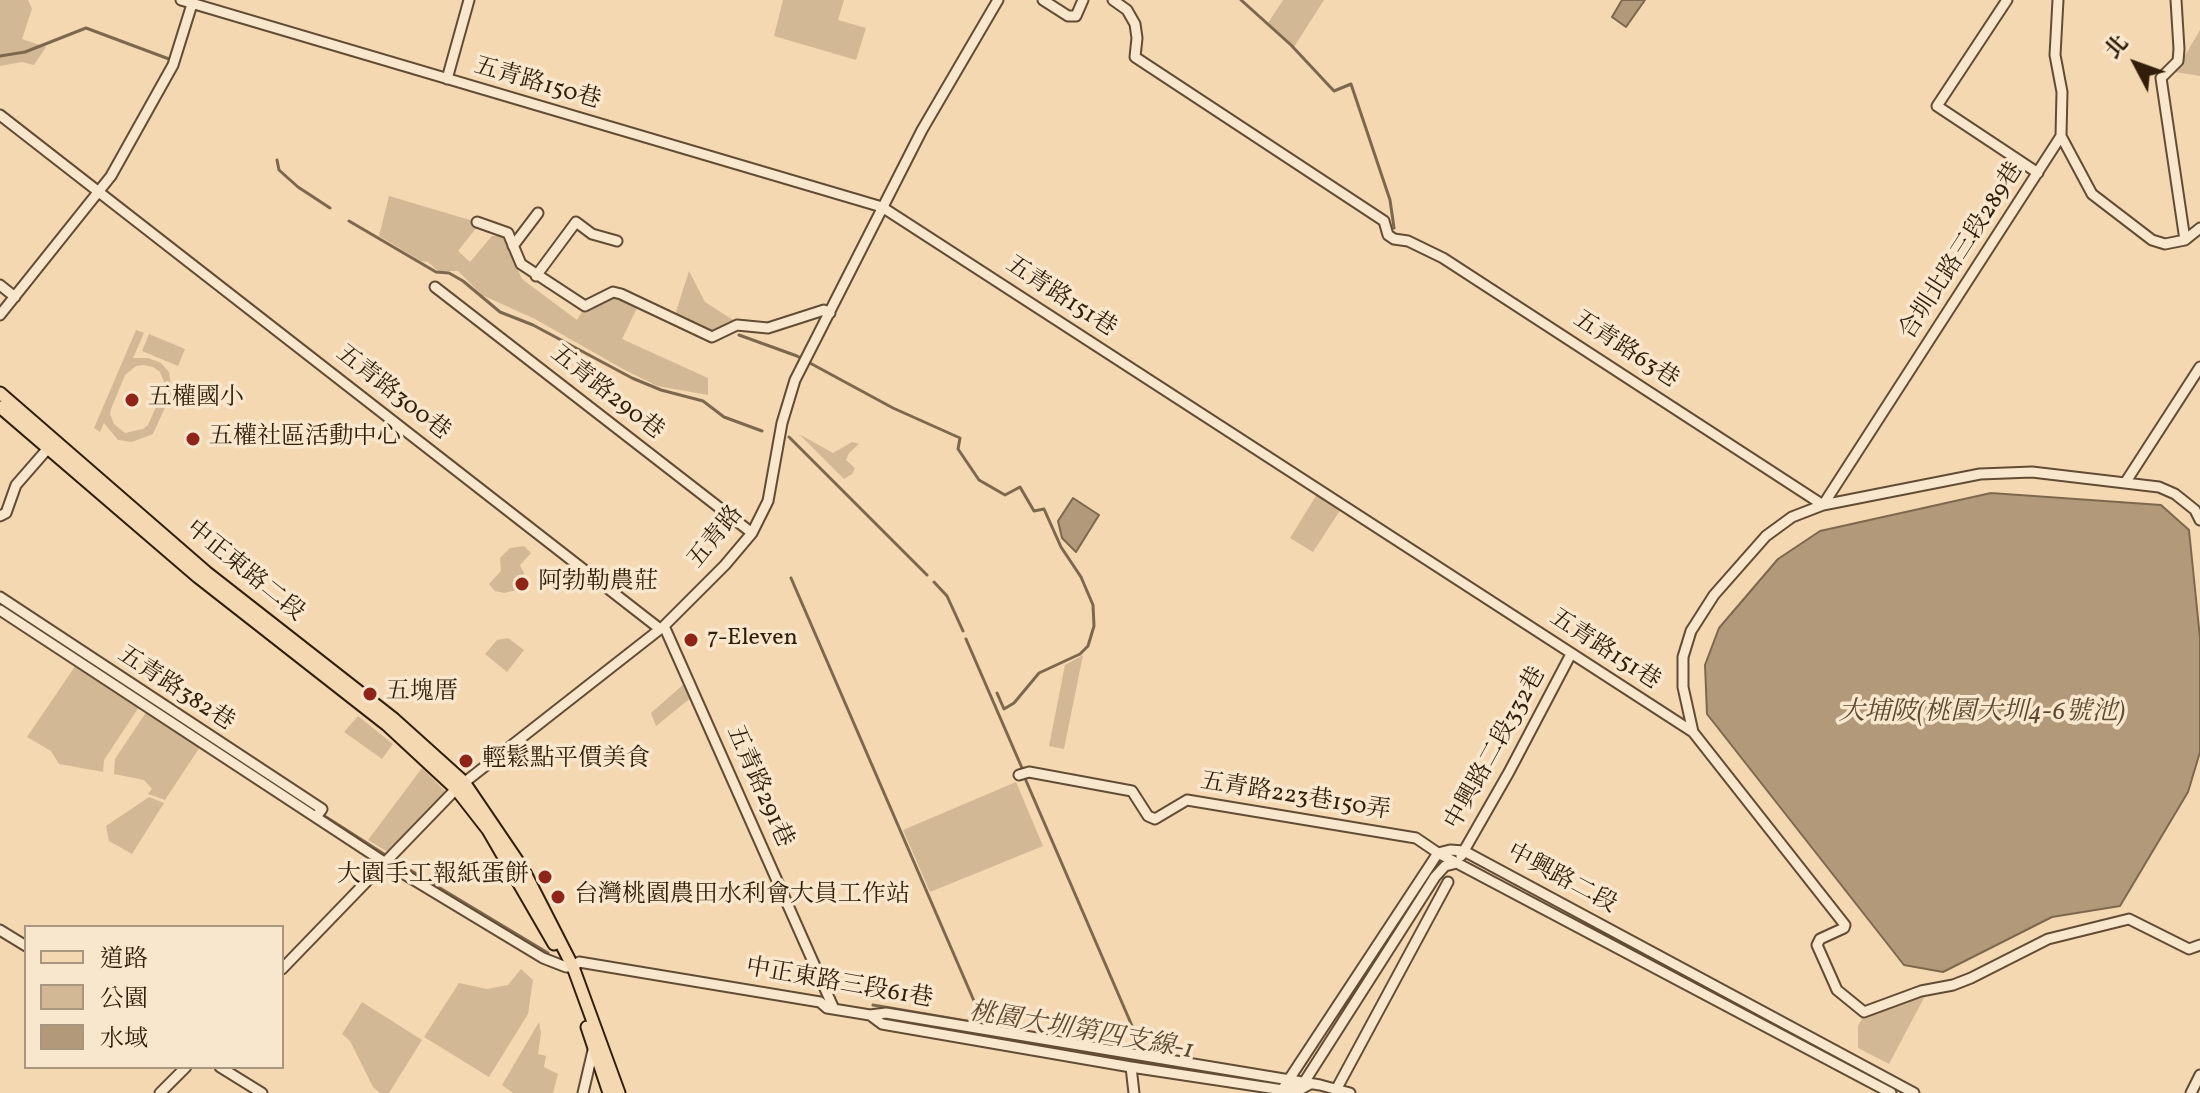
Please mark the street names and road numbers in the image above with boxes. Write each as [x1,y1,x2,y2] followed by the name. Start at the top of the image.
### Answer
[470,53,604,117] street label: 五青路150巷
[1895,158,2031,346] street label: 合圳北路三段289巷
[999,252,1121,344] street label: 五青路151巷
[1567,306,1683,396] street label: 五青路63巷
[329,340,455,448] street label: 五青路300巷
[544,341,668,447] street label: 五青路290巷
[683,501,751,575] street label: 五青路
[179,515,309,629] street label: 中正東路二段
[1543,605,1665,697] street label: 五青路151巷
[111,642,239,738] street label: 五青路382巷
[1440,663,1554,835] street label: 中興路二段332巷
[718,722,798,852] street label: 五青路291巷
[1198,769,1392,827] street label: 五青路223巷150弄
[1501,839,1621,921] street label: 中興路二段
[743,954,935,1016] street label: 中正東路三段61巷

